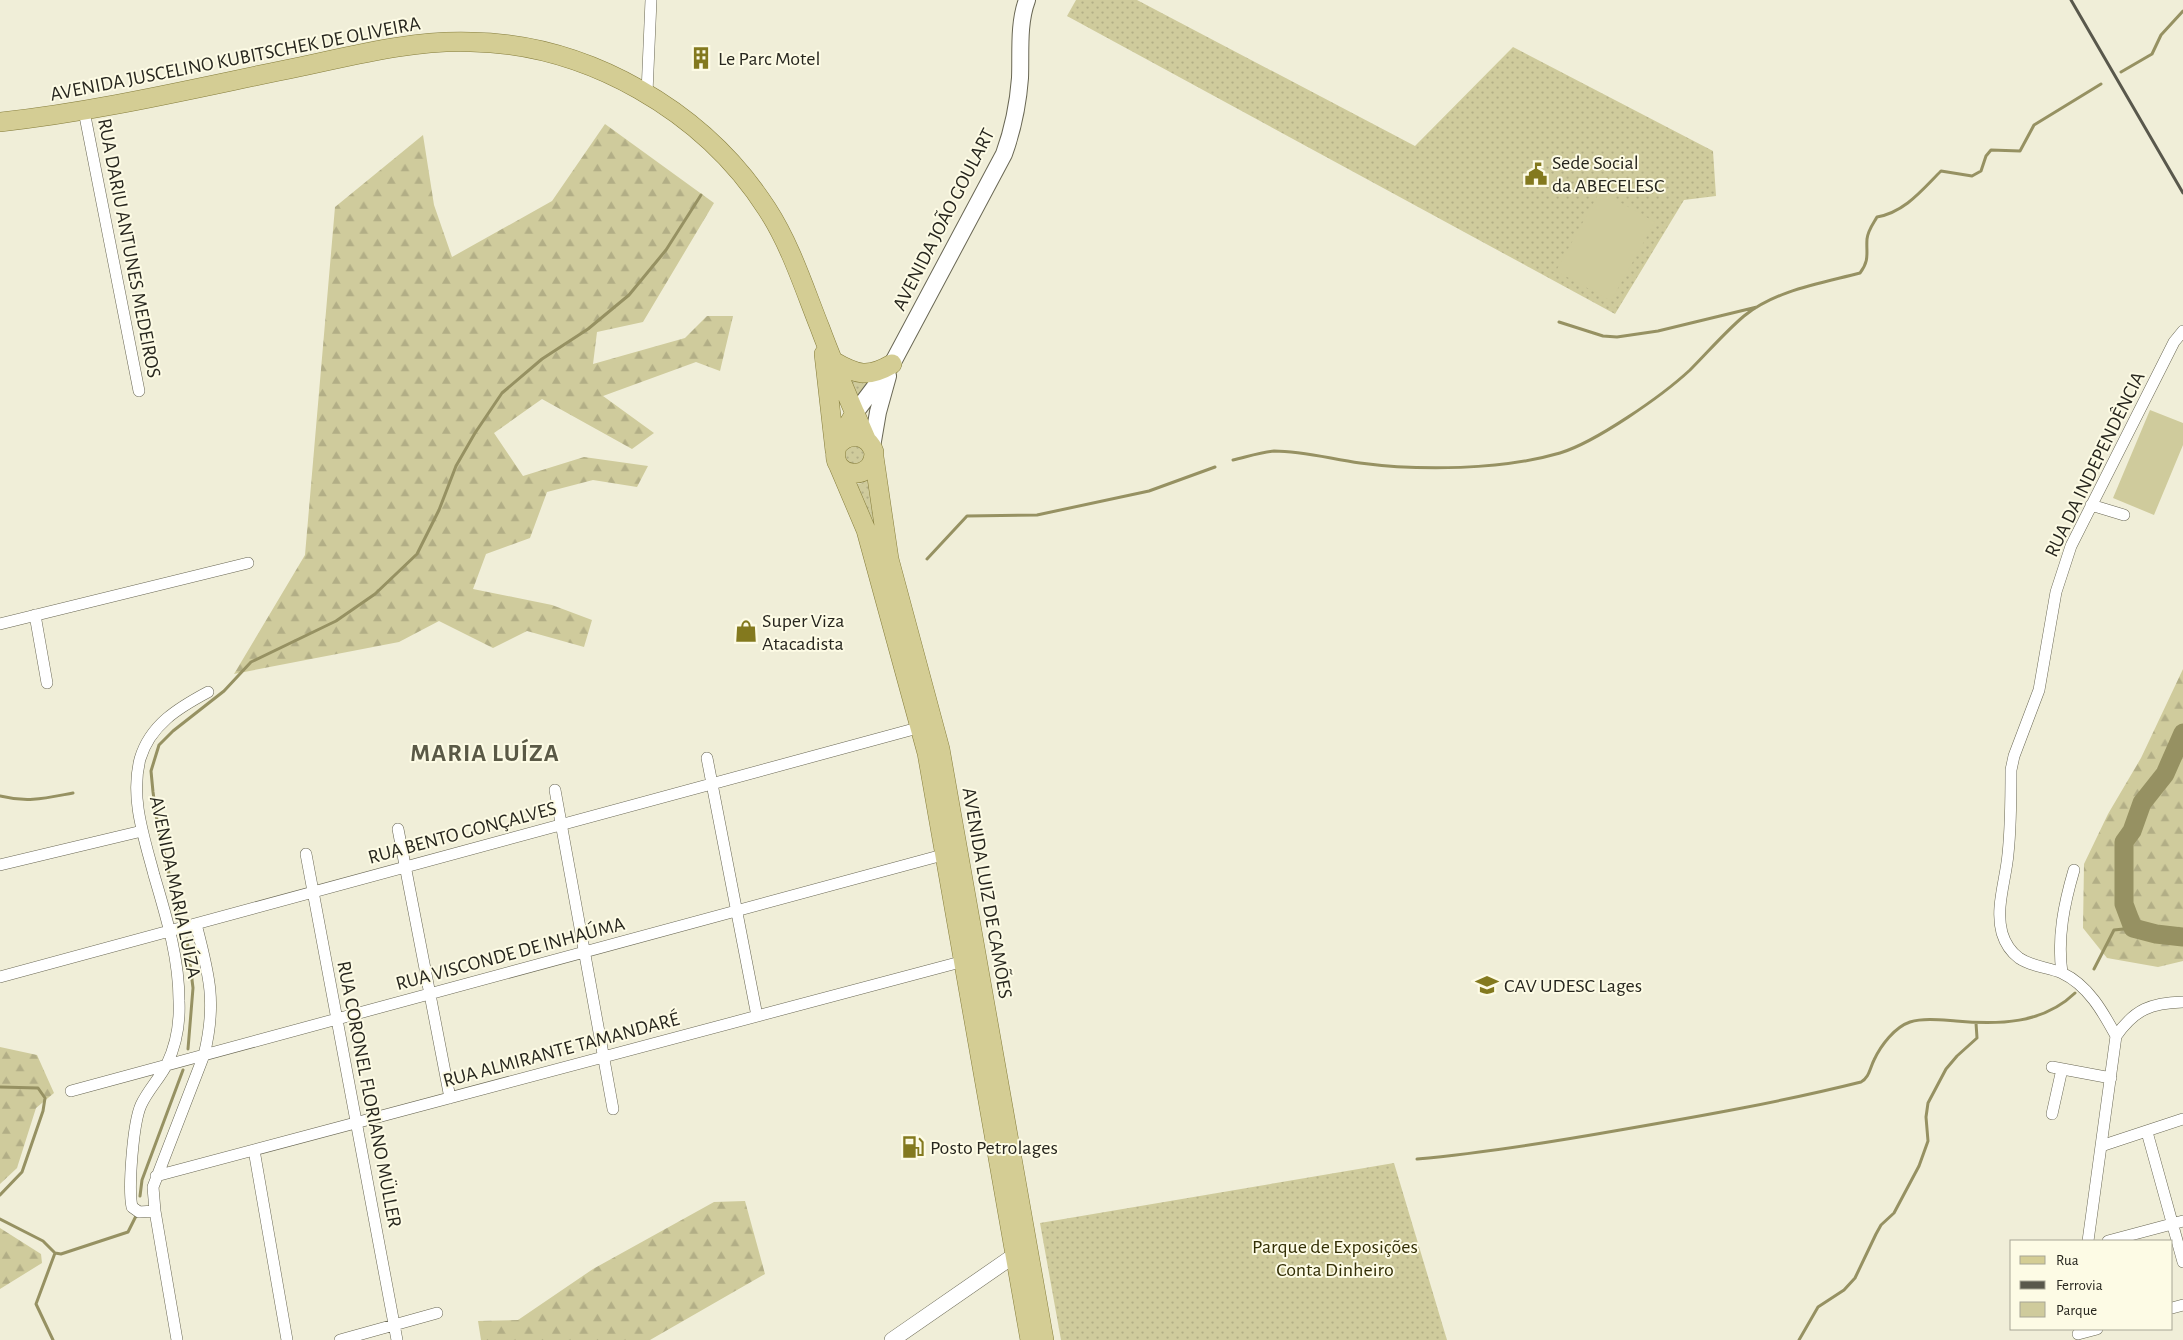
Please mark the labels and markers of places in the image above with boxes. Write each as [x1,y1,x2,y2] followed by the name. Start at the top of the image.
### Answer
[688,45,714,71] building icon: Le Parc Motel
[718,49,820,69] place label: Le Parc Motel
[1552,153,1664,196] place label: Sede Social da ABECELESC
[1523,161,1549,187] public building icon: Sede Social da ABECELESC
[762,611,844,654] place label: Super Viza Atacadista
[733,618,759,644] shop icon: Super Viza Atacadista
[1474,972,1500,998] school or university icon: CAV UDESC Lages
[1504,976,1642,996] place label: CAV UDESC Lages
[900,1134,926,1160] fuel station icon: Posto Petrolages
[930,1138,1058,1158] place label: Posto Petrolages

